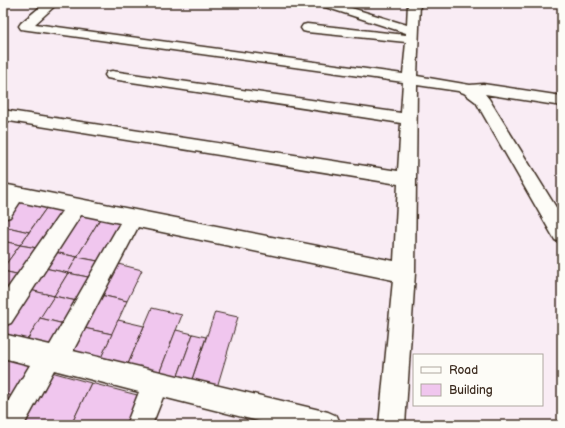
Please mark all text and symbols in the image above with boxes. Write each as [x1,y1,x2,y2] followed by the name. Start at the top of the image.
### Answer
[413,354,543,406] legend
[449,363,478,378] text: Road
[449,383,493,398] text: Building

